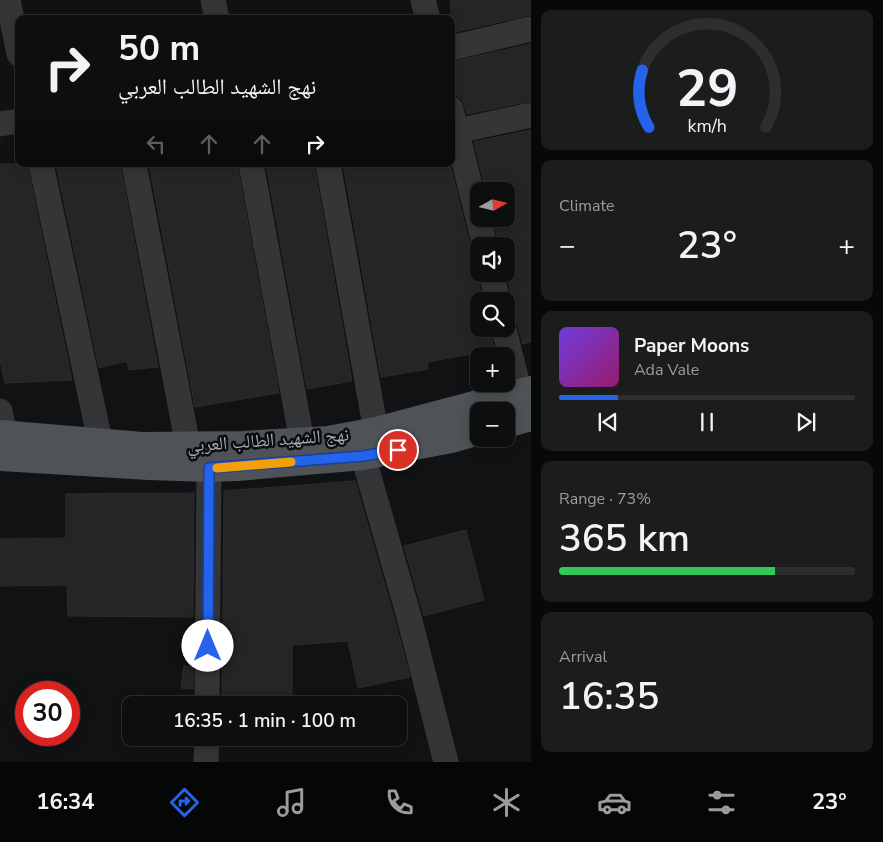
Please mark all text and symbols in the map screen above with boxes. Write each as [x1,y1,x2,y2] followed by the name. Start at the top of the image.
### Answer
[118,25,200,72] text: 50 m
[35,35,100,100] icon: right
[676,53,738,124] text: 29
[118,72,316,102] text: نهج الشهيد الطالب العربي
[687,114,727,138] text: km/h
[142,130,170,158] icon: left
[195,130,223,158] icon: ahead
[248,130,276,158] icon: ahead
[301,130,329,158] icon: right
[470,182,515,228] north arrow
[470,182,515,447] map controls
[559,195,614,217] text: Climate
[677,220,737,271] text: 23°
[559,227,576,265] text: −
[838,227,855,265] text: +
[470,237,515,282] button: sound
[470,292,515,337] button: search
[634,333,749,359] text: Paper Moons
[470,347,515,392] button: +
[634,359,699,381] text: Ada Vale
[470,402,515,447] button: −
[594,408,622,436] icon: previous
[693,408,721,436] icon: pause
[792,408,820,436] icon: next
[186,422,350,460] street label: نهج الشهيد الطالب العربي
[377,429,419,471] pin
[384,436,412,464] icon: arrive
[559,488,651,510] text: Range · 73%
[559,513,690,564] text: 365 km
[181,619,233,671] position arrow
[559,646,607,668] text: Arrival
[559,671,659,722] text: 16:35
[15,681,80,746] speed limit sign: 30
[173,708,356,734] text: 16:35 · 1 min · 100 m
[167,785,202,820] icon: directions
[274,785,309,820] icon: music
[382,785,417,820] icon: phone
[489,785,524,820] icon: climate
[597,785,632,820] icon: car
[704,785,739,820] icon: filters
[36,787,95,817] text: 16:34
[812,787,847,817] text: 23°

